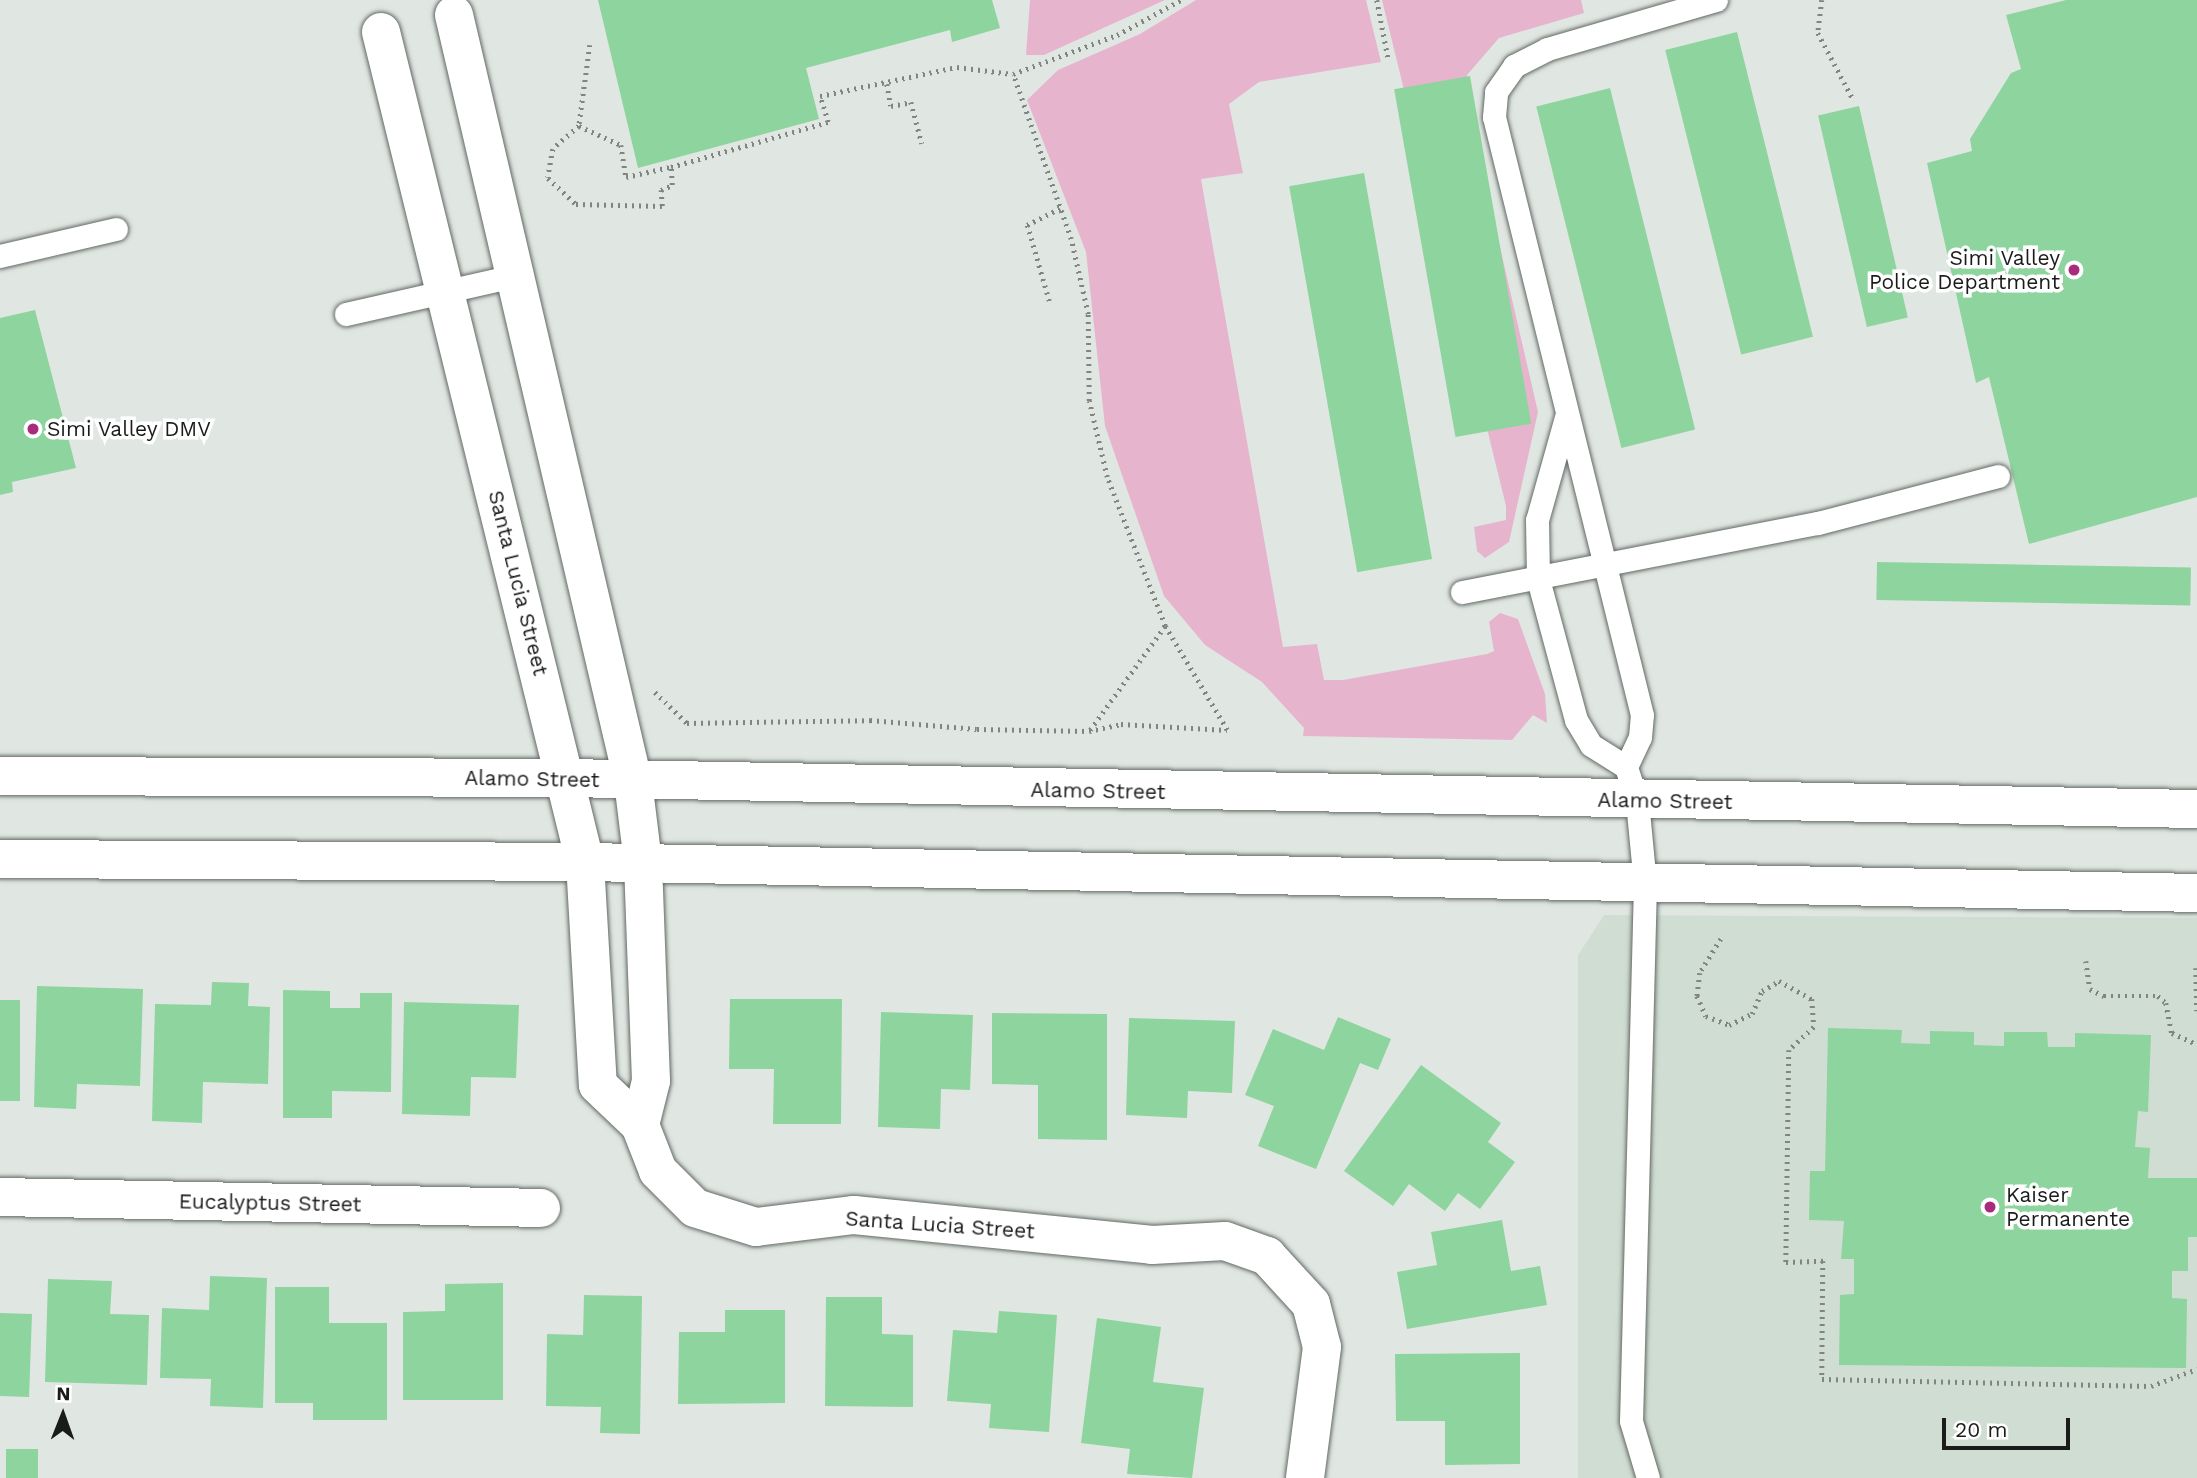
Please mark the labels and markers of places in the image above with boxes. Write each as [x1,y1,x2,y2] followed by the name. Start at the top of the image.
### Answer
[1869,245,2060,295] place label: Simi Valley Police Department
[2066,262,2082,278] marker: Simi Valley Police Department
[47,416,212,442] place label: Simi Valley DMV
[25,421,41,437] marker: Simi Valley DMV
[2006,1182,2130,1232] place label: Kaiser Permanente
[1980,1197,2000,1217] marker: Kaiser Permanente

